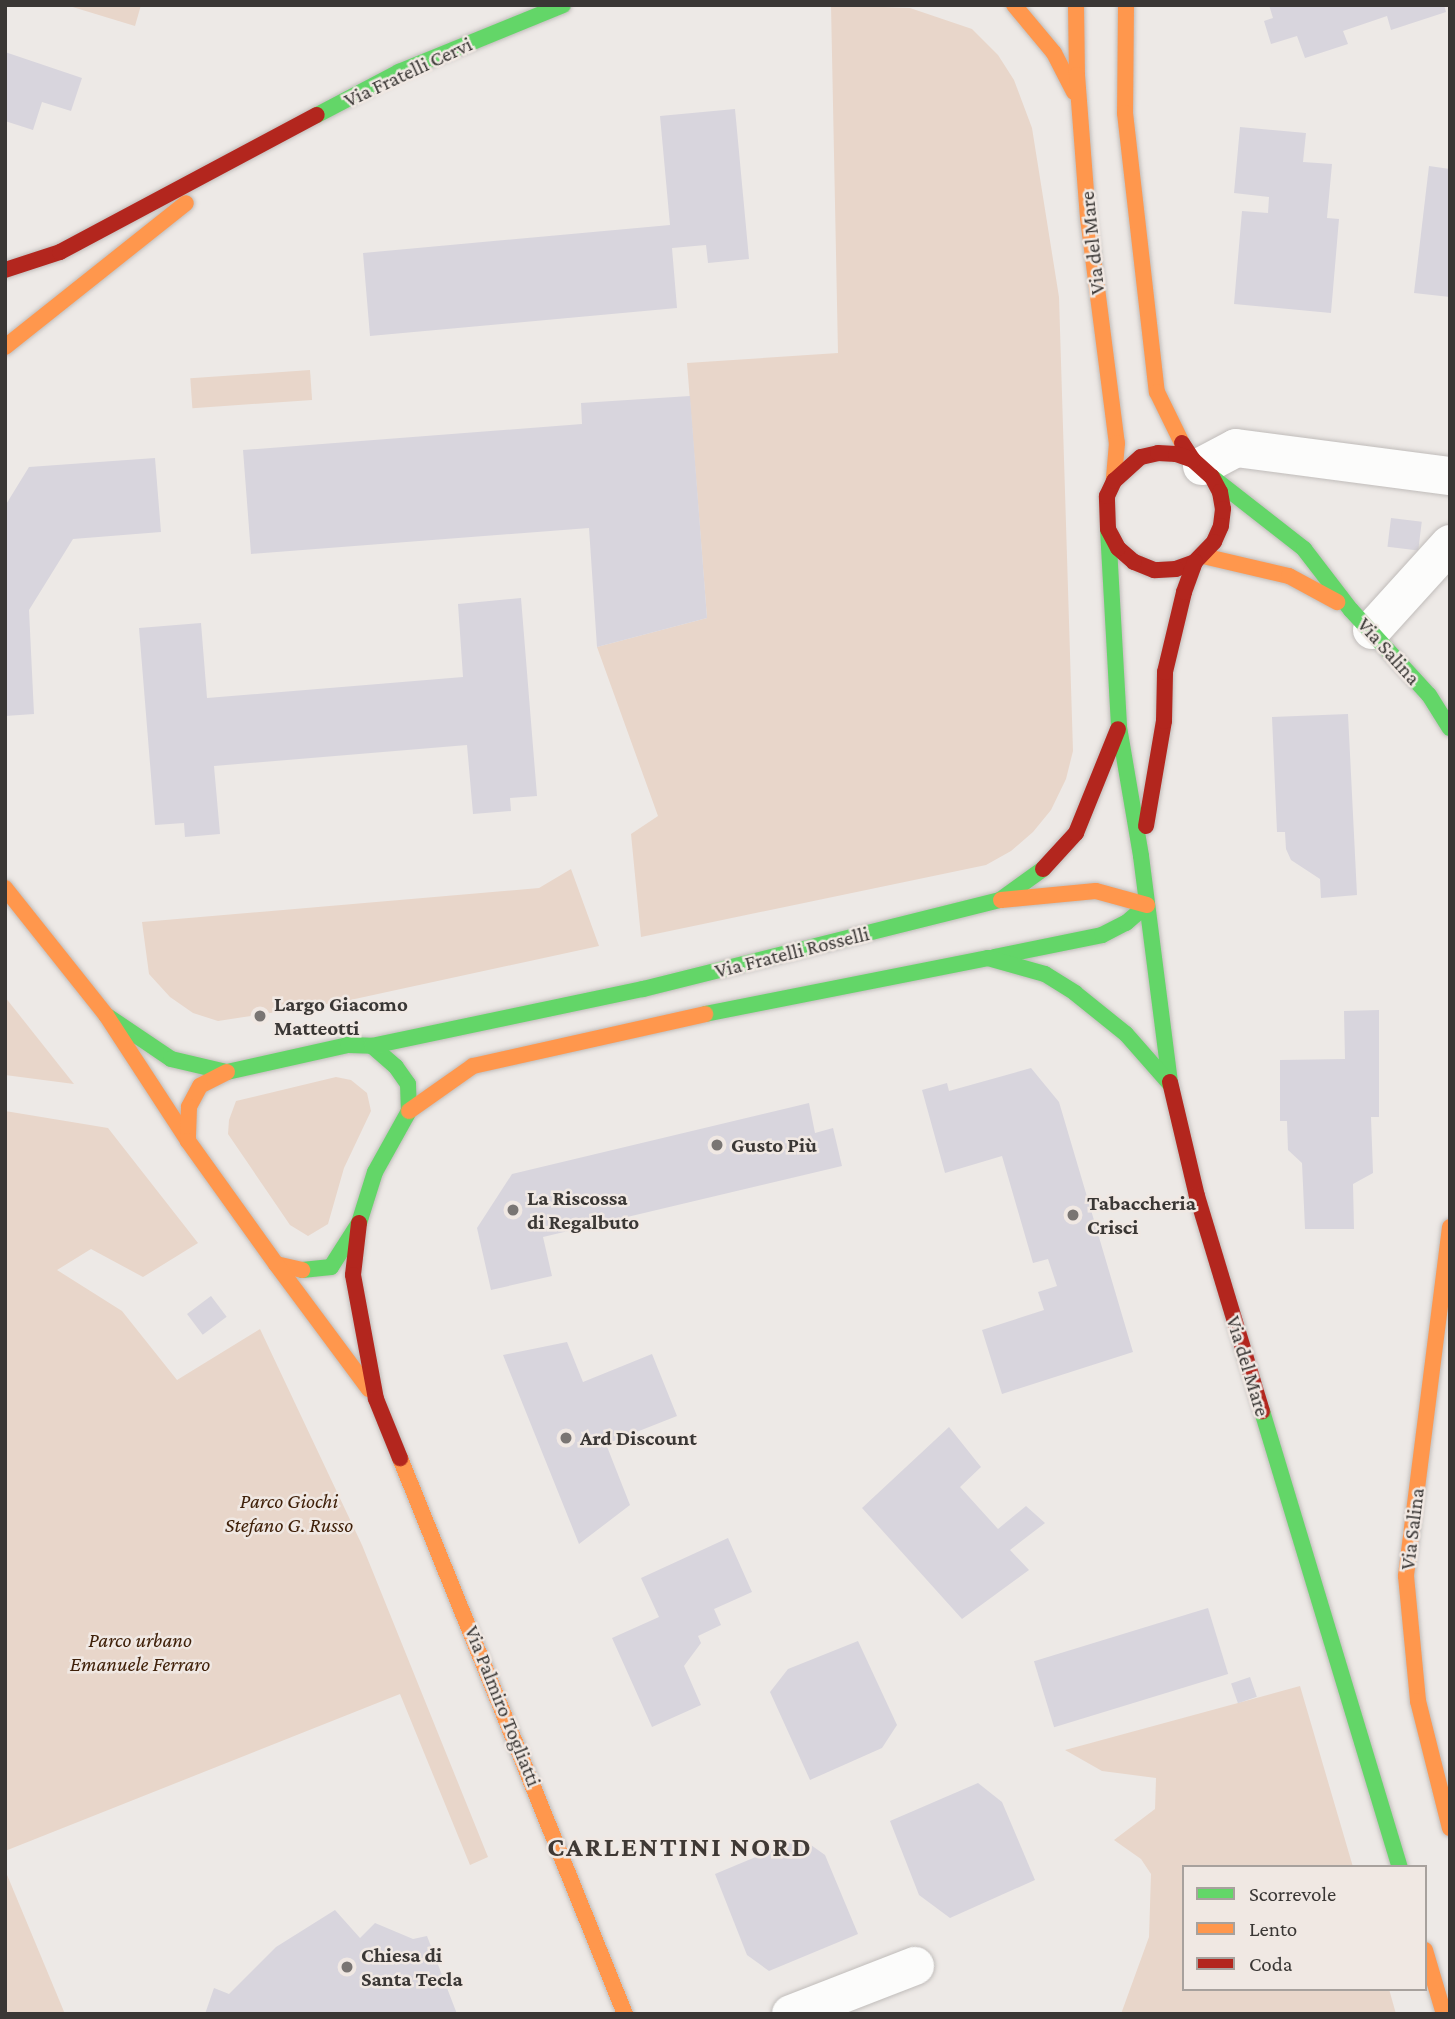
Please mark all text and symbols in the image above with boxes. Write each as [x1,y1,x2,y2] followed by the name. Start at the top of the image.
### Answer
[340,31,476,113] street label: Via Fratelli Cervi
[1074,190,1110,296] street label: Via del Mare
[1352,612,1426,690] street label: Via Salina
[712,921,872,983] street label: Via Fratelli Rosselli
[274,991,408,1041] place label: Largo Giacomo Matteotti
[252,1008,268,1024] marker: Largo Giacomo Matteotti
[731,1132,817,1158] place label: Gusto Più
[709,1137,725,1153] marker: Gusto Più
[527,1185,639,1235] place label: La Riscossa di Regalbuto
[1087,1190,1196,1240] place label: Tabaccheria Crisci
[505,1202,521,1218] marker: La Riscossa di Regalbuto
[1065,1207,1081,1223] marker: Tabaccheria Crisci
[1221,1313,1275,1419] street label: Via del Mare
[580,1425,697,1451] place label: Ard Discount
[558,1430,574,1446] marker: Ard Discount
[1394,1487,1430,1571] street label: Via Salina
[225,1488,353,1538] park label: Parco Giochi Stefano G. Russo
[459,1622,547,1790] street label: Via Palmiro Togliatti
[70,1627,210,1677] park label: Parco urbano Emanuele Ferraro
[549,1830,811,1864] district label: CARLENTINI NORD
[1182,1865,1427,1991] legend
[1249,1882,1336,1906] text: Scorrevole
[1249,1917,1297,1941] text: Lento
[361,1942,463,1992] place label: Chiesa di Santa Tecla
[1249,1952,1292,1976] text: Coda
[339,1959,355,1975] marker: Chiesa di Santa Tecla

